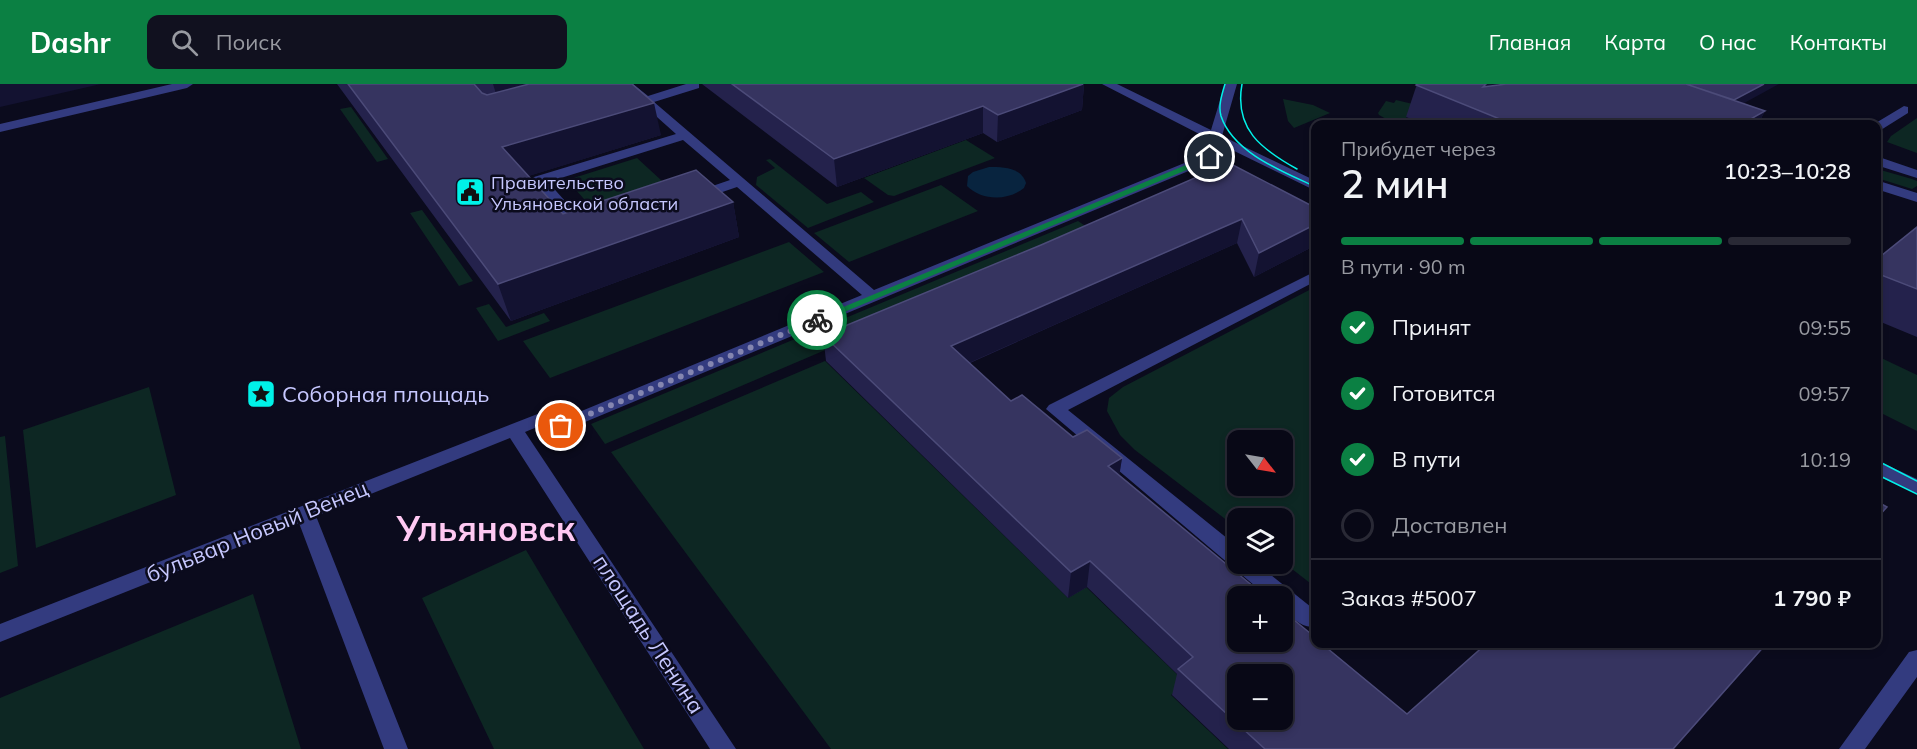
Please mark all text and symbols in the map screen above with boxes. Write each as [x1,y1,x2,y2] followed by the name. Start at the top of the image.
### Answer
[147,15,567,69] search box
[30,25,111,60] text: Dashr
[168,26,201,59] icon: search
[216,28,281,56] text: Поиск
[1489,29,1571,55] text: Главная
[1604,29,1666,55] text: Карта
[1699,29,1757,55] text: О нас
[1790,29,1887,55] text: Контакты
[1184,131,1235,182] pin
[1341,136,1496,161] text: Прибудет через
[1193,140,1226,173] icon: home
[1724,157,1851,185] text: 10:23–10:28
[1341,159,1449,208] text: 2 мин
[490,171,678,215] place label: Правительство Ульяновской области
[454,176,486,208] public building icon: Правительство Ульяновской области
[1341,254,1465,279] text: В пути · 90 m
[787,290,847,350] courier
[801,304,834,337] icon: bike
[1341,311,1374,344] icon: check
[1392,313,1471,341] text: Принят
[1798,315,1851,340] text: 09:55
[1341,377,1374,410] icon: check
[245,378,277,410] place icon: Соборная площадь
[1392,379,1496,407] text: Готовится
[282,380,489,408] place label: Соборная площадь
[1798,381,1851,406] text: 09:57
[535,400,586,451] pin
[544,409,577,442] icon: bag
[1227,430,1293,496] north arrow
[1227,430,1293,730] map controls
[1341,443,1374,476] icon: check
[1392,445,1461,473] text: В пути
[1798,447,1851,472] text: 10:19
[142,474,372,588] street label: бульвар Новый Венец
[396,507,576,550] district label: Ульяновск
[1227,508,1293,574] button: layers
[1392,511,1508,539] text: Доставлен
[587,549,711,719] street label: площадь Ленина
[1341,584,1477,612] text: Заказ #5007
[1773,584,1851,612] text: 1 790 ₽
[1227,586,1293,652] button: +
[1227,664,1293,730] button: −

